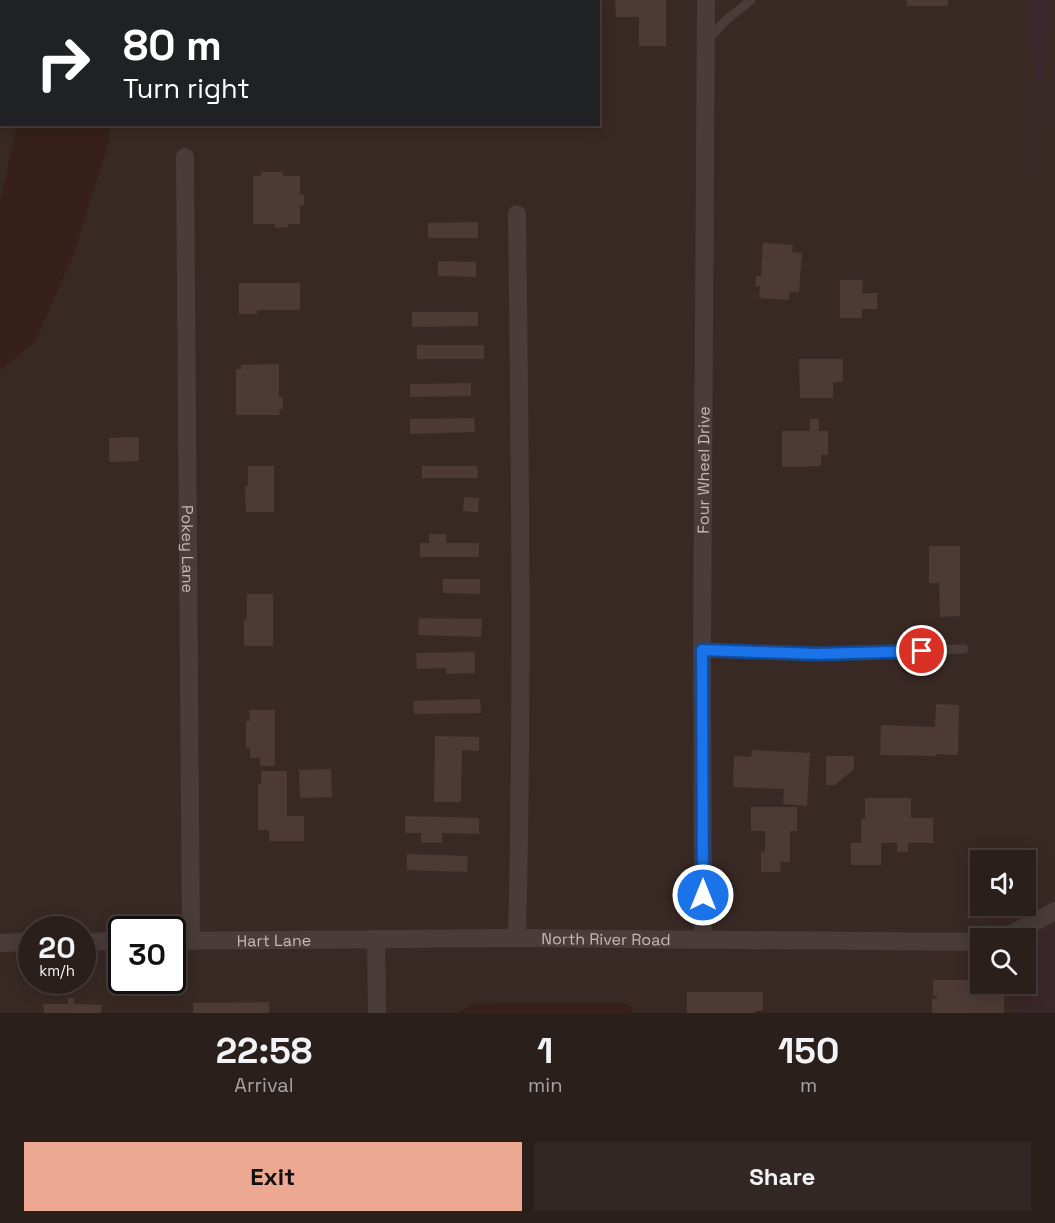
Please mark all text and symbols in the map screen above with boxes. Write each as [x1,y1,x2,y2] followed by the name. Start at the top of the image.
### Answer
[123,19,222,72] text: 80 m
[24,24,102,102] icon: right
[123,71,250,106] text: Turn right
[693,406,714,534] street label: Four Wheel Drive
[177,505,198,593] street label: Pokey Lane
[896,625,947,676] pin
[905,634,938,667] icon: arrive
[970,850,1036,994] map controls
[970,850,1036,916] button: sound
[671,863,735,927] position arrow
[108,916,186,994] speed limit sign: 30
[38,928,76,967] text: 20
[541,928,671,950] street label: North River Road
[970,928,1036,994] button: search
[237,930,311,951] street label: Hart Lane
[39,961,75,980] text: km/h
[216,1028,312,1074] text: 22:58
[537,1028,553,1074] text: 1
[778,1028,839,1074] text: 150
[234,1072,294,1098] text: Arrival
[528,1072,562,1098] text: min
[800,1072,817,1098] text: m
[24,1142,522,1211] button: Exit
[534,1142,1031,1211] button: Share

